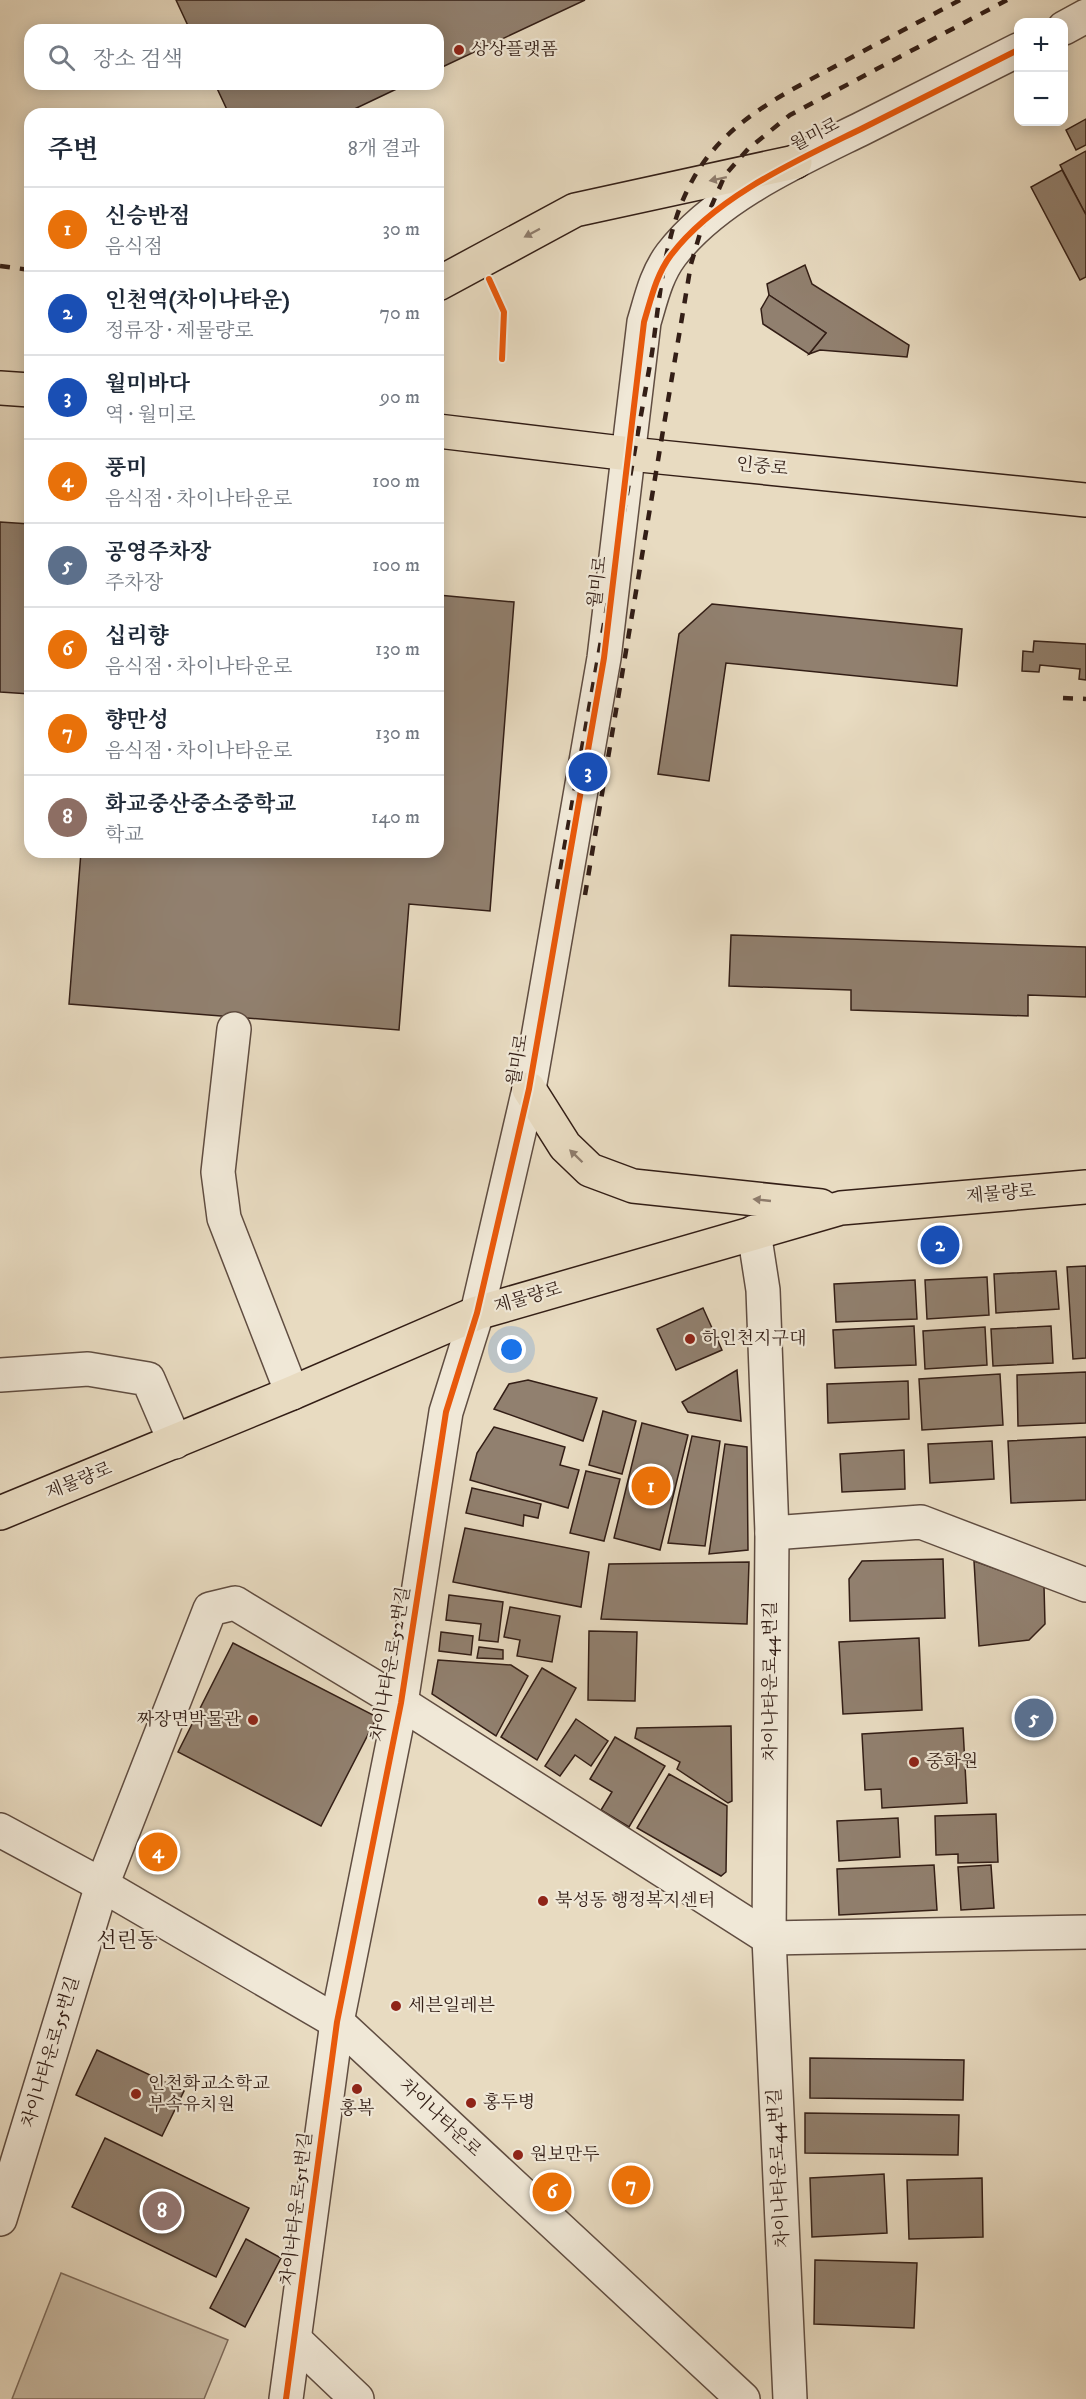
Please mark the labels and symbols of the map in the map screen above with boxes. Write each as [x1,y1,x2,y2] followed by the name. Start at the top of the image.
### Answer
[471,39,558,61] place label: 상상플랫폼
[452,43,466,57] marker: 상상플랫폼
[787,113,843,157] street label: 월미로
[708,174,727,184] one-way arrow
[523,228,540,238] one-way arrow
[735,453,789,481] street label: 인중로
[584,555,612,609] street label: 월미로
[568,750,608,794] pin: 3
[503,1032,533,1088] street label: 월미로
[569,1150,583,1164] one-way arrow
[965,1180,1037,1208] street label: 제물량로
[752,1195,771,1204] one-way arrow
[920,1222,960,1268] pin: 2
[492,1278,564,1318] street label: 제물량로
[702,1328,806,1350] place label: 하인천지구대
[683,1332,697,1346] marker: 하인천지구대
[497,1335,526,1364] your location
[43,1458,115,1504] street label: 제물량로
[632,1464,670,1508] pin: 1
[367,1585,415,1743] street label: 차이나타운로52번길
[760,1601,782,1761] street label: 차이나타운로44번길
[1014,1696,1054,1740] pin: 5
[137,1709,242,1731] place label: 짜장면박물관
[246,1713,260,1727] marker: 짜장면박물관
[926,1751,978,1773] place label: 중화원
[907,1755,921,1769] marker: 중화원
[138,1830,178,1874] pin: 4
[555,1890,715,1912] place label: 북성동 행정복지센터
[536,1894,550,1908] marker: 북성동 행정복지센터
[97,1928,157,1954] district label: 선린동
[18,1974,84,2130] street label: 차이나타운로55번길
[408,1995,496,2017] place label: 세븐일레븐
[389,1999,403,2013] marker: 세븐일레븐
[148,2073,270,2116] place label: 인천화교소학교 부속유치원
[394,2074,486,2162] street label: 차이나타운로
[350,2082,364,2096] marker: 홍복
[129,2087,143,2101] marker: 인천화교소학교 부속유치원
[764,2088,794,2248] street label: 차이나타운로44번길
[483,2092,535,2114] place label: 홍두병
[464,2096,478,2110] marker: 홍두병
[340,2098,374,2120] place label: 홍복
[277,2131,317,2287] street label: 차이나타운로51번길
[530,2144,600,2166] place label: 원보만두
[511,2148,525,2162] marker: 원보만두
[612,2162,650,2208] pin: 7
[532,2170,572,2214] pin: 6
[142,2188,182,2234] pin: 8

